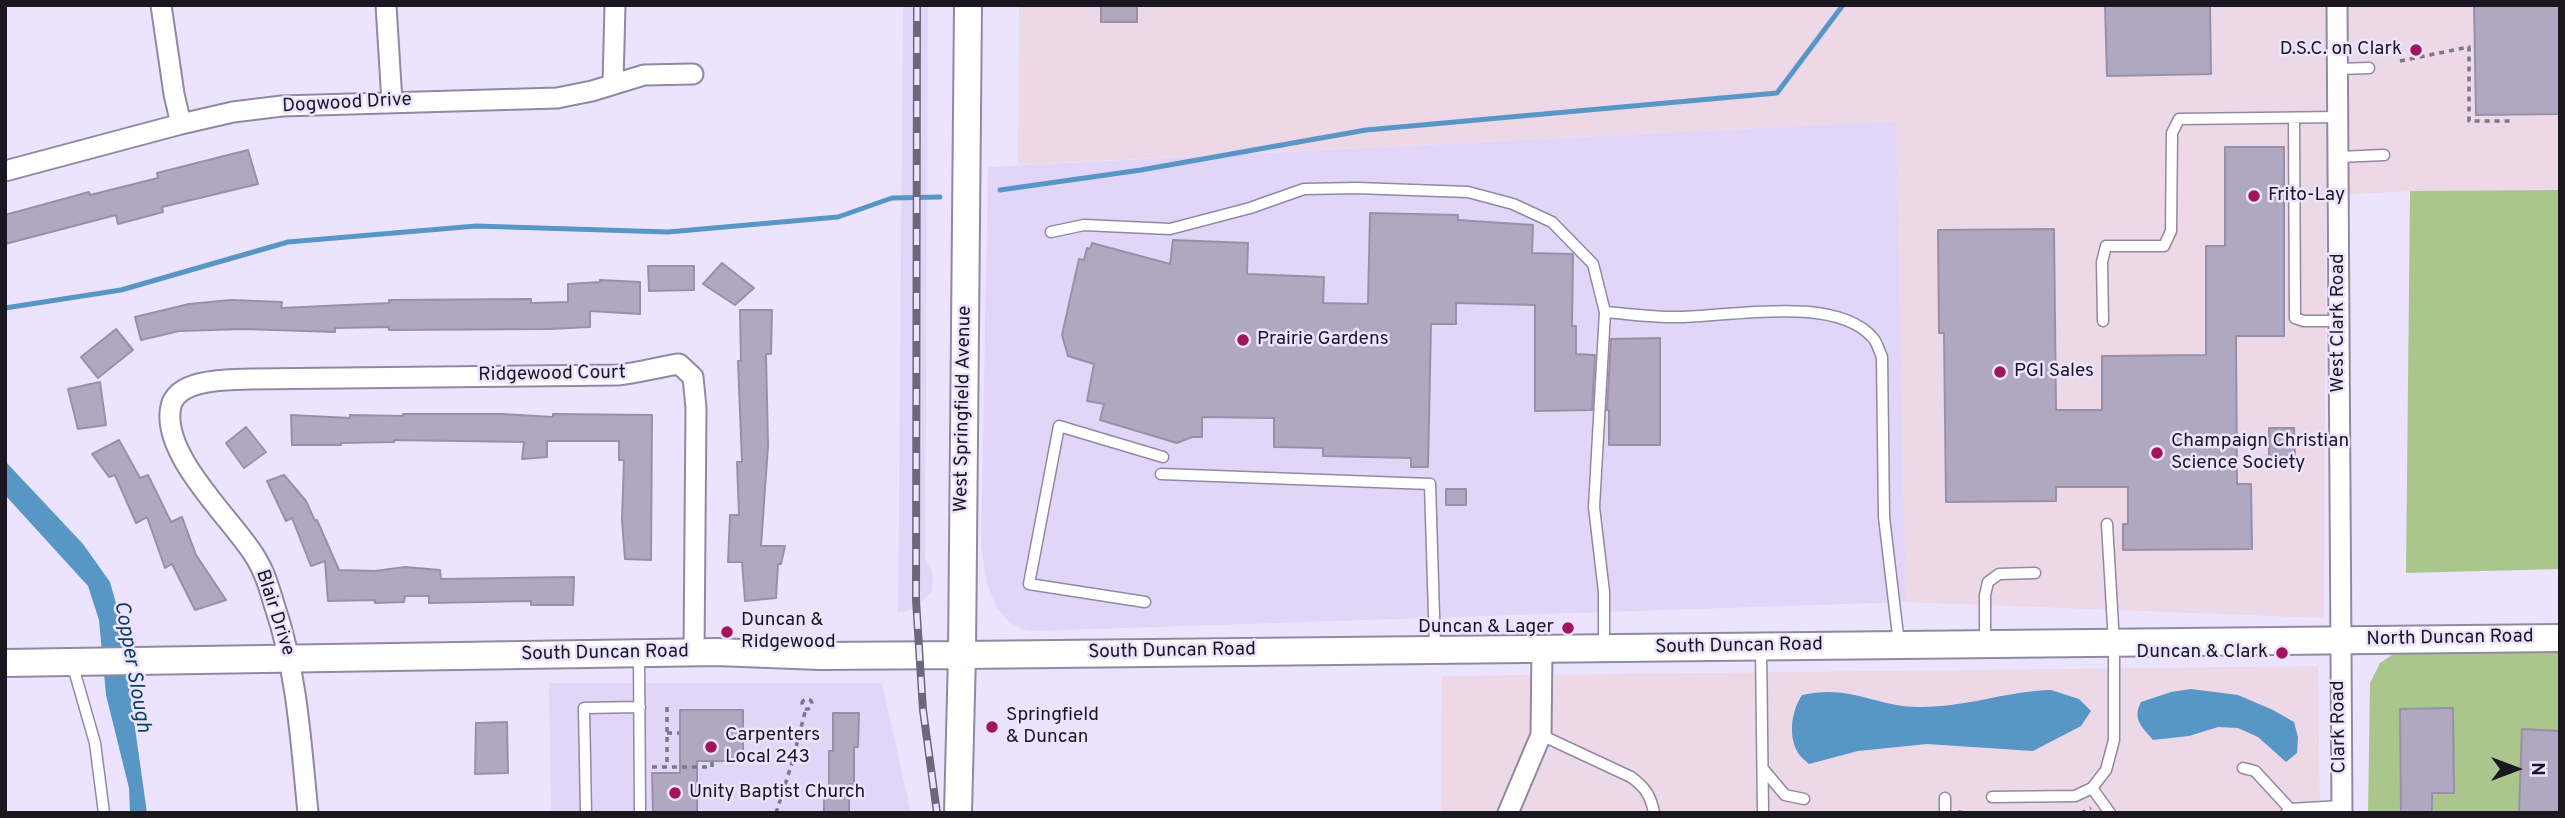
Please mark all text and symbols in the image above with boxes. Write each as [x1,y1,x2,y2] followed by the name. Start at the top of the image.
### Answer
[2280,39,2402,61] place label: D.S.C. on Clark
[2408,42,2424,58] marker: D.S.C. on Clark
[282,89,412,119] street label: Dogwood Drive
[2268,185,2345,207] place label: Frito-Lay
[2246,188,2262,204] marker: Frito-Lay
[2328,253,2350,393] street label: West Clark Road
[951,305,977,513] street label: West Springfield Avenue
[1257,329,1389,351] place label: Prairie Gardens
[1235,332,1251,348] marker: Prairie Gardens
[2014,361,2094,383] place label: PGI Sales
[478,362,626,388] street label: Ridgewood Court
[1992,364,2008,380] marker: PGI Sales
[2171,431,2349,475] place label: Champaign Christian Science Society
[2149,445,2165,461] marker: Champaign Christian Science Society
[249,567,299,659] street label: Blair Drive
[107,599,155,735] water label: Copper Slough
[741,610,836,654] place label: Duncan & Ridgewood
[1418,617,1554,639] place label: Duncan & Lager
[1560,620,1576,636] marker: Duncan & Lager
[719,624,735,640] marker: Duncan & Ridgewood
[2366,626,2534,652] street label: North Duncan Road
[1655,634,1823,660] street label: South Duncan Road
[1088,639,1256,665] street label: South Duncan Road
[521,641,689,667] street label: South Duncan Road
[2136,642,2268,664] place label: Duncan & Clark
[2274,645,2290,661] marker: Duncan & Clark
[2328,680,2352,774] street label: Clark Road
[1006,705,1099,749] place label: Springfield & Duncan
[984,719,1000,735] marker: Springfield & Duncan
[725,725,820,769] place label: Carpenters Local 243
[2481,734,2551,804] north arrow
[703,739,719,755] marker: Carpenters Local 243
[2525,762,2549,776] text: N
[689,782,865,804] place label: Unity Baptist Church
[667,785,683,801] marker: Unity Baptist Church

